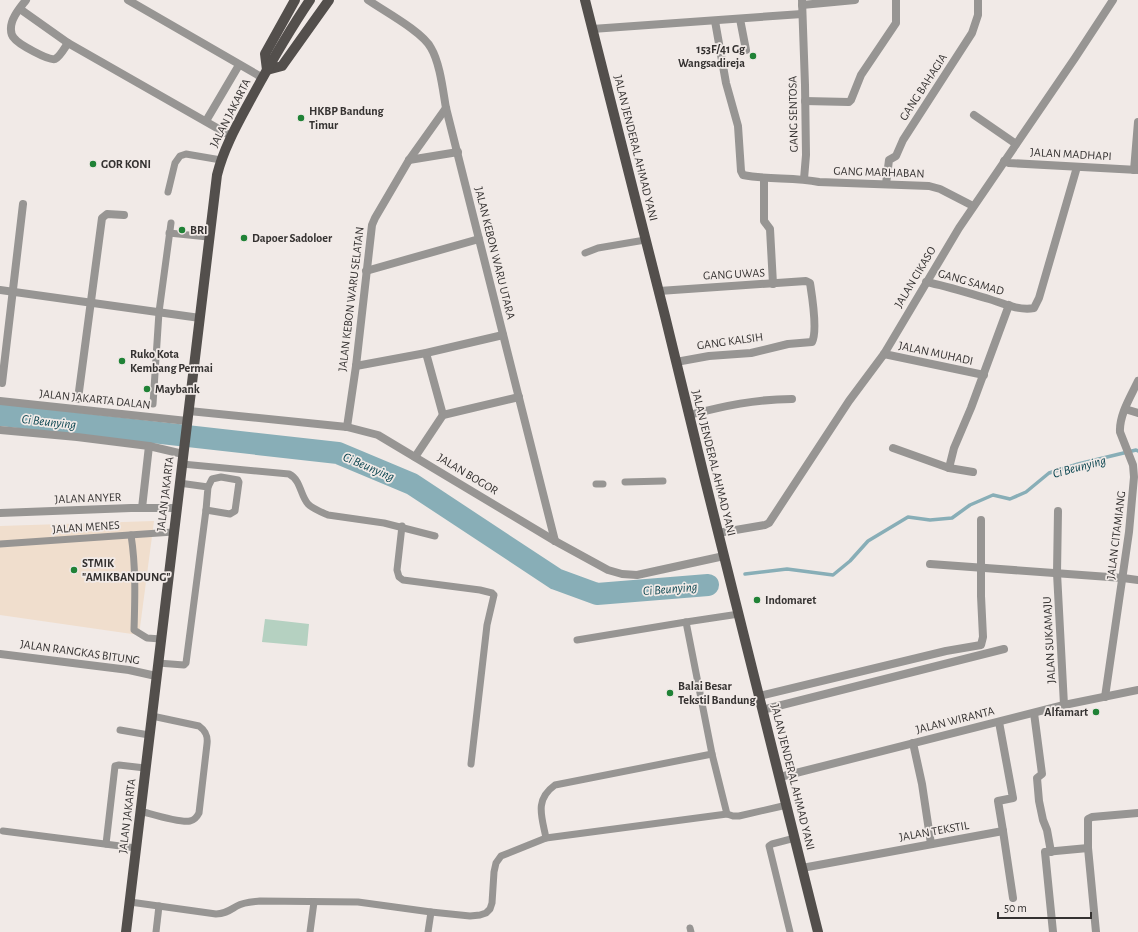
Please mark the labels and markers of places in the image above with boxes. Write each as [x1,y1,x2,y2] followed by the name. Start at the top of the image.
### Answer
[678,43,746,70] place label: 153F/41 Gg Wangsadireja
[748,51,758,61] marker: 153F/41 Gg Wangsadireja
[309,105,385,131] place label: HKBP Bandung Timur
[296,113,306,123] marker: HKBP Bandung Timur
[101,158,151,170] place label: GOR KONI
[88,159,98,169] marker: GOR KONI
[190,224,208,236] place label: BRI
[177,225,187,235] marker: BRI
[252,232,333,244] place label: Dapoer Sadoloer
[239,233,249,243] marker: Dapoer Sadoloer
[130,348,213,374] place label: Ruko Kota Kembang Permai
[117,356,127,366] marker: Ruko Kota Kembang Permai
[155,383,200,396] place label: Maybank
[142,384,152,394] marker: Maybank
[82,557,171,583] place label: STMIK "AMIKBANDUNG"
[69,565,79,575] marker: STMIK "AMIKBANDUNG"
[765,594,816,606] place label: Indomaret
[752,595,762,605] marker: Indomaret
[678,680,756,706] place label: Balai Besar Tekstil Bandung
[665,688,675,698] marker: Balai Besar Tekstil Bandung
[1044,706,1088,718] place label: Alfamart
[1091,707,1101,717] marker: Alfamart

